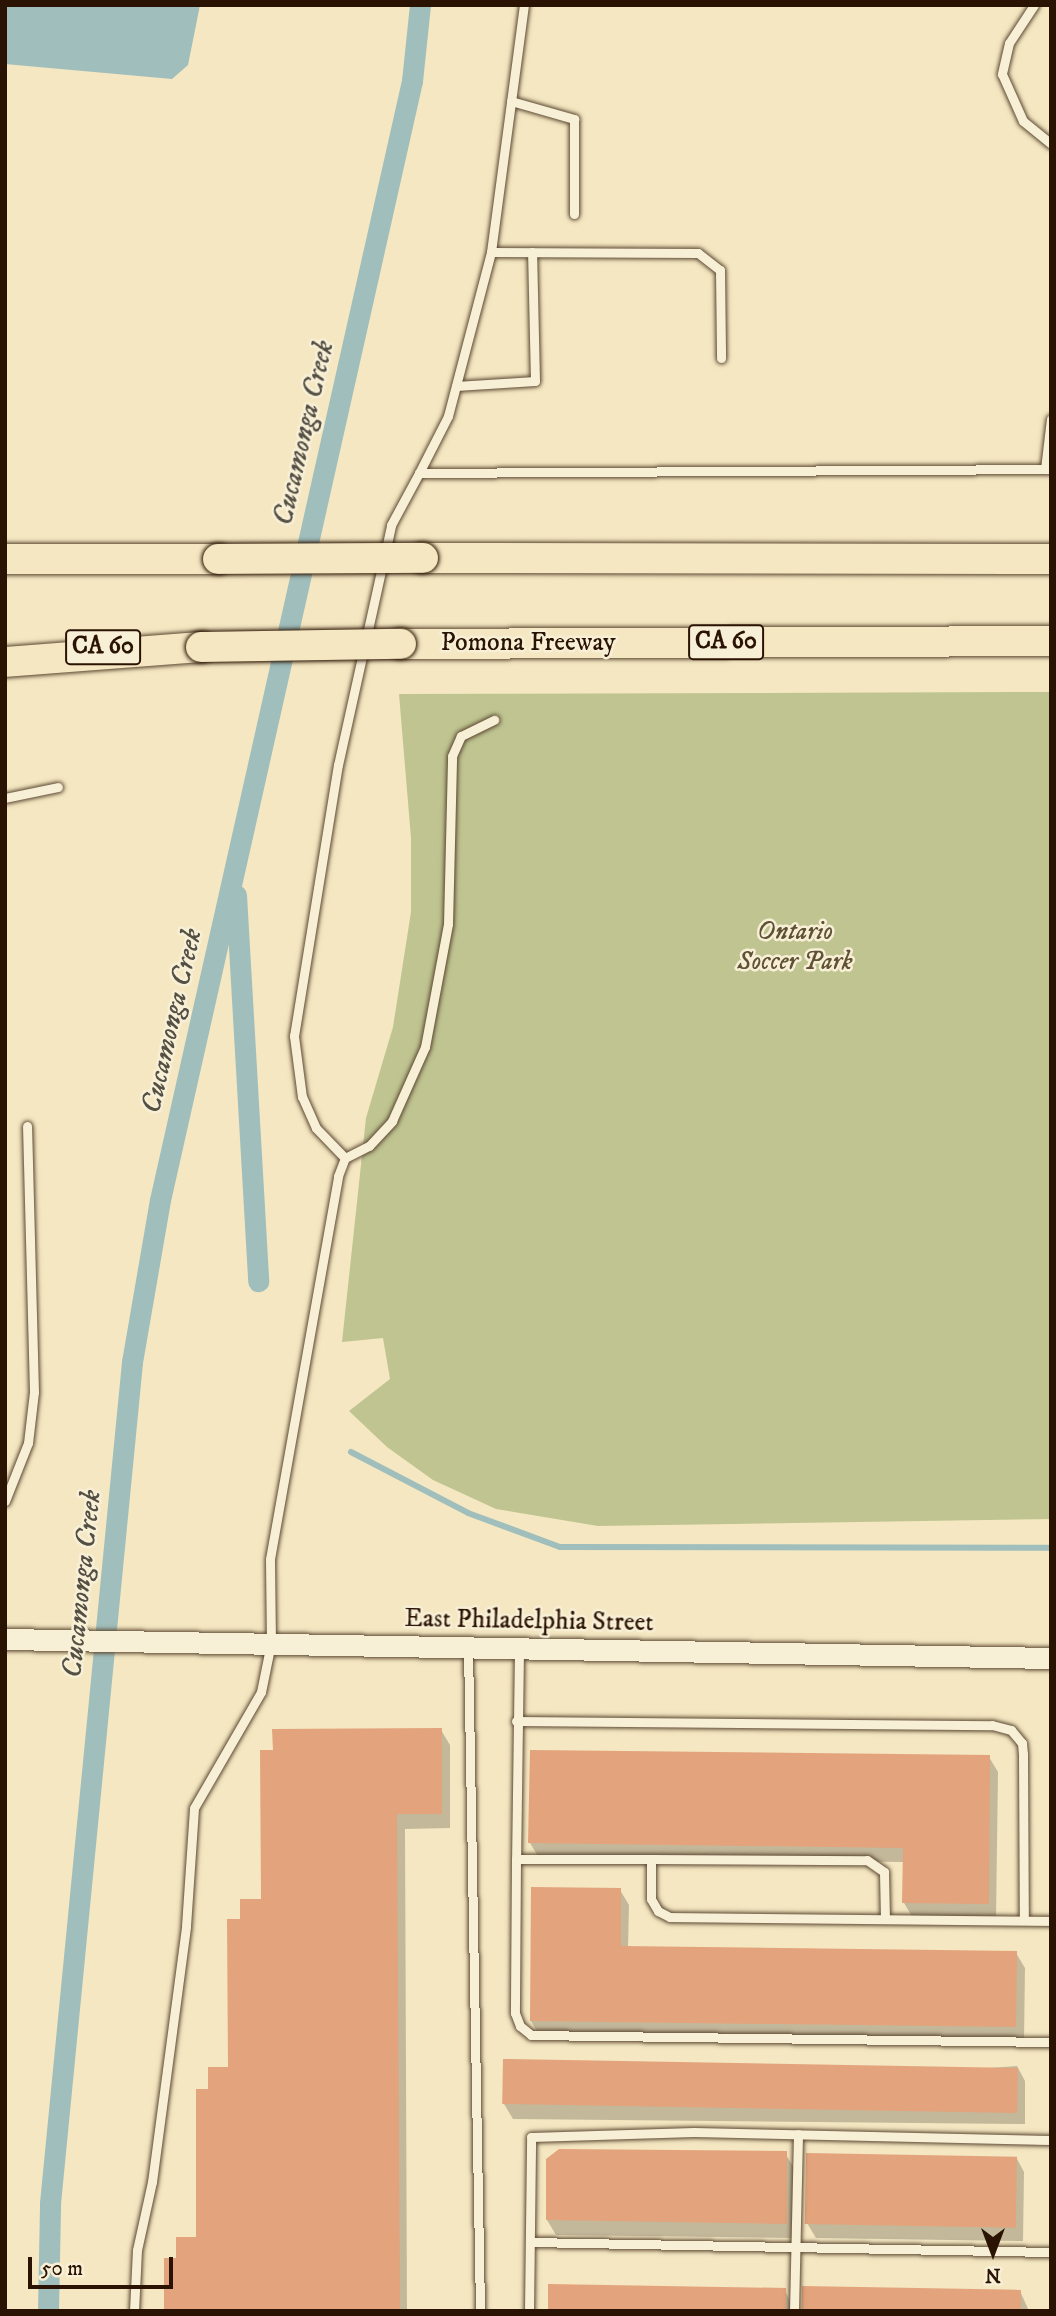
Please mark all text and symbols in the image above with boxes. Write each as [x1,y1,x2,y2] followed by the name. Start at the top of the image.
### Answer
[266,337,342,529] water label: Cucamonga Creek
[688,622,764,662] road number: CA 60
[64,626,142,668] road number: CA 60
[440,627,616,659] street label: Pomona Freeway
[737,916,853,978] park label: Ontario Soccer Park
[134,925,210,1117] water label: Cucamonga Creek
[55,1488,109,1680] water label: Cucamonga Creek
[404,1603,654,1639] street label: East Philadelphia Street
[958,2218,1028,2288] north arrow
[32,2242,177,2286] scale bar
[41,2256,83,2282] text: 50 m
[985,2263,1001,2286] text: N

